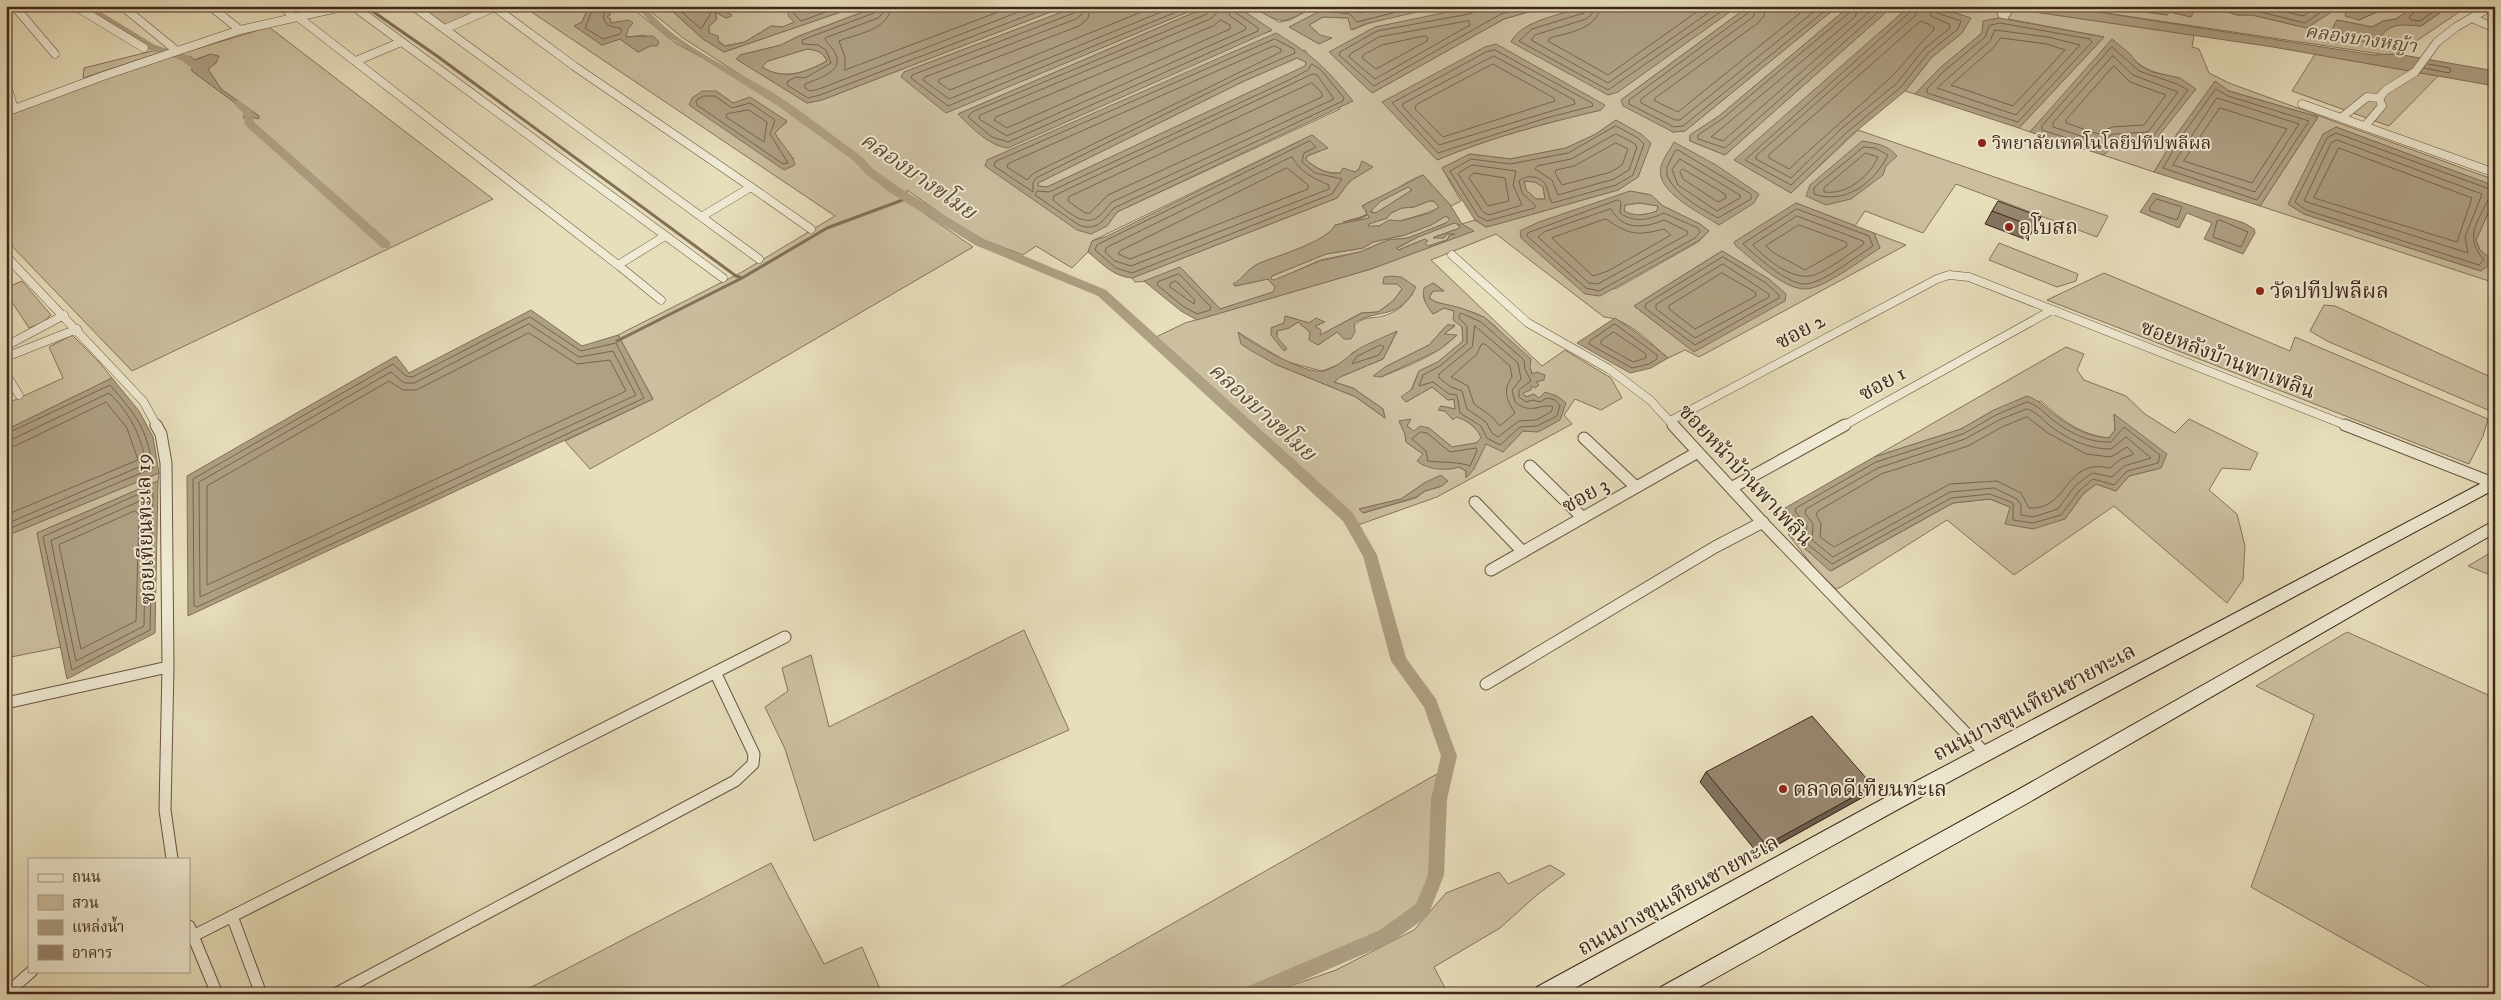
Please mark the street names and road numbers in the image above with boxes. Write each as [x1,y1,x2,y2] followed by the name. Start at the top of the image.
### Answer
[1771,308,1830,356] street label: ซอย 2
[2136,315,2319,405] street label: ซอยหลังบ้านพาเพลิน
[1854,360,1911,407] street label: ซอย 1
[1672,399,1818,553] street label: ซอยหน้าบ้านพาเพลิน
[130,453,162,605] street label: ซอยเทียนทะเล 19
[1557,472,1614,520] street label: ซอย 3
[1929,638,2140,767] street label: ถนนบางขุนเทียนชายทะเล
[1573,830,1784,962] street label: ถนนบางขุนเทียนชายทะเล

